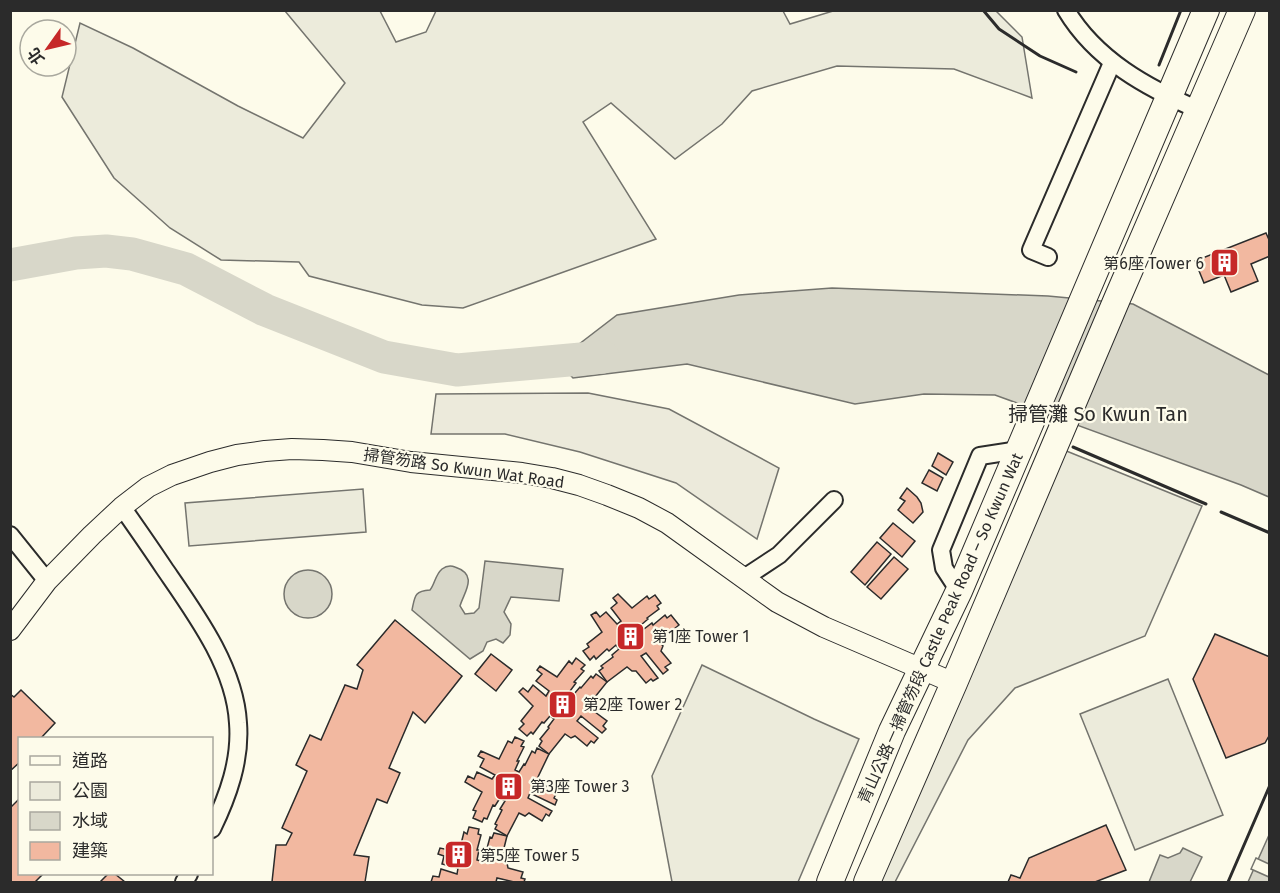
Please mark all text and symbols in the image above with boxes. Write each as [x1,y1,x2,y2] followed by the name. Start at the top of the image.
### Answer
[18,18,78,78] north arrow
[24,44,48,68] text: 北
[1209,247,1241,279] building icon: 第6座 Tower 6
[1103,254,1204,273] place label: 第6座 Tower 6
[1008,402,1188,426] district label: 掃管灘 So Kwun Tan
[362,445,566,492] street label: 掃管笏路 So Kwun Wat Road
[854,450,1027,806] street label: 青山公路－掃管笏段 Castle Peak Road – So Kwun Wat
[615,620,647,652] building icon: 第1座 Tower 1
[652,627,749,646] place label: 第1座 Tower 1
[546,688,578,720] building icon: 第2座 Tower 2
[583,695,683,714] place label: 第2座 Tower 2
[18,737,213,875] legend
[72,750,108,772] text: 道路
[493,770,525,802] building icon: 第3座 Tower 3
[530,777,630,796] place label: 第3座 Tower 3
[72,780,108,802] text: 公園
[72,810,108,832] text: 水域
[443,839,475,871] building icon: 第5座 Tower 5
[72,840,108,862] text: 建築
[480,846,580,865] place label: 第5座 Tower 5

